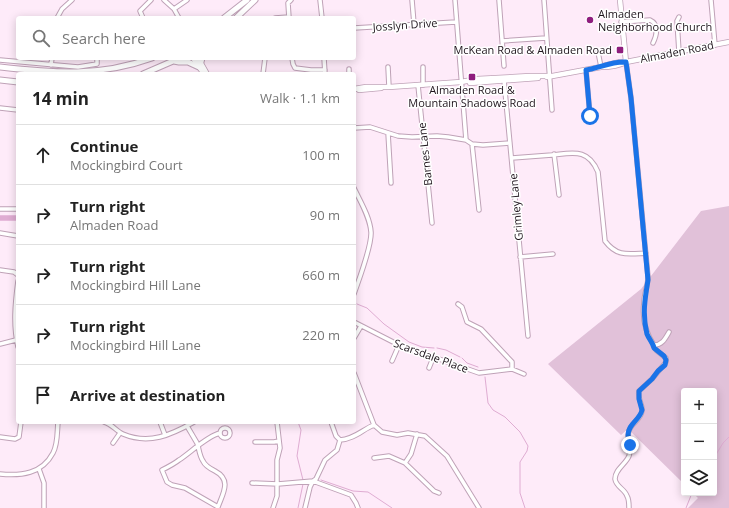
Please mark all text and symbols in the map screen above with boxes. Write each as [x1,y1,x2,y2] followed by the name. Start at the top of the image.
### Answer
[598,6,712,34] place label: Almaden Neighborhood Church
[371,15,438,34] street label: Josslyn Drive
[585,15,595,25] marker: Almaden Neighborhood Church
[16,16,356,60] search box
[30,27,52,49] icon: search
[62,28,146,48] text: Search here
[639,37,715,66] street label: Almaden Road
[453,42,612,57] place label: McKean Road & Almaden Road
[615,45,625,55] marker: McKean Road & Almaden Road
[467,72,477,82] marker: Almaden Road & Mountain Shadows Road
[408,82,536,110] place label: Almaden Road & Mountain Shadows Road
[32,87,89,110] text: 14 min
[260,89,340,107] text: Walk · 1.1 km
[581,107,599,125] route start
[414,122,435,186] street label: Barnes Lane
[70,136,138,156] text: Continue
[32,144,54,166] icon: ahead
[302,146,340,164] text: 100 m
[70,156,183,174] text: Mockingbird Court
[505,173,526,241] street label: Grimley Lane
[70,196,145,216] text: Turn right
[32,204,54,226] icon: right
[310,206,340,224] text: 90 m
[70,216,158,234] text: Almaden Road
[70,256,145,276] text: Turn right
[32,264,54,286] icon: right
[302,266,340,284] text: 660 m
[70,276,201,294] text: Mockingbird Hill Lane
[70,316,145,336] text: Turn right
[32,324,54,346] icon: right
[302,326,340,344] text: 220 m
[392,335,471,376] street label: Scarsdale Place
[70,336,201,354] text: Mockingbird Hill Lane
[32,384,54,406] icon: arrive
[70,385,225,405] text: Arrive at destination
[681,388,717,496] map controls
[681,388,717,424] button: +
[681,424,717,460] button: −
[621,436,639,454] route end
[681,460,717,496] button: layers

